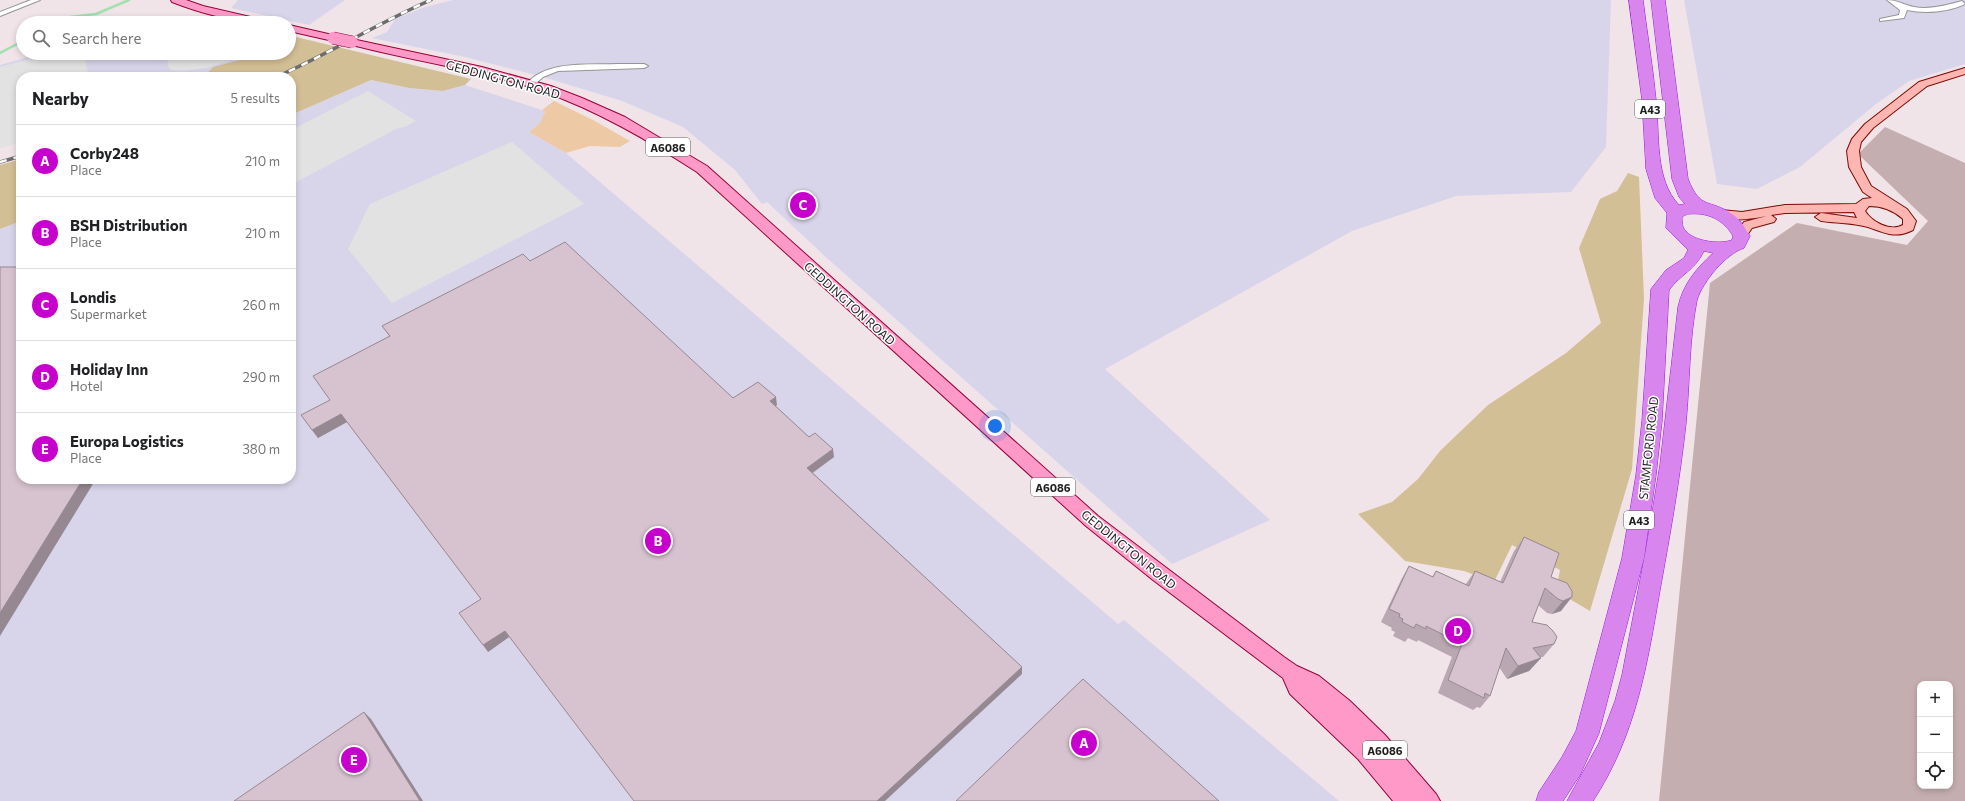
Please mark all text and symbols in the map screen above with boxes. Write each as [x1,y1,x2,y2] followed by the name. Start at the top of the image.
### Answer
[16,16,296,60] search box
[30,27,52,49] icon: search
[62,29,141,47] text: Search here
[444,57,562,101] street label: GEDDINGTON ROAD
[32,88,89,109] text: Nearby
[230,90,280,106] text: 5 results
[1635,100,1665,118] road number: A43
[646,138,690,156] road number: A6086
[70,144,139,162] text: Corby248
[40,153,50,169] text: A
[245,153,280,169] text: 210 m
[70,162,102,178] text: Place
[790,190,816,220] pin: C
[70,216,187,234] text: BSH Distribution
[41,225,49,241] text: B
[245,225,280,241] text: 210 m
[70,234,102,250] text: Place
[802,258,898,348] street label: GEDDINGTON ROAD
[70,288,116,306] text: Londis
[41,297,49,313] text: C
[243,297,280,313] text: 260 m
[70,306,147,322] text: Supermarket
[70,360,148,378] text: Holiday Inn
[40,369,50,385] text: D
[243,369,280,385] text: 290 m
[70,378,103,394] text: Hotel
[1636,396,1660,500] street label: STAMFORD ROAD
[985,416,1005,436] your location
[70,432,184,450] text: Europa Logistics
[41,441,49,457] text: E
[242,441,280,457] text: 380 m
[70,450,102,466] text: Place
[1031,478,1075,496] road number: A6086
[1079,507,1179,592] street label: GEDDINGTON ROAD
[1624,511,1654,529] road number: A43
[645,526,671,556] pin: B
[1445,616,1471,646] pin: D
[1917,681,1953,789] map controls
[1917,681,1953,717] button: +
[1917,717,1953,753] button: −
[1071,728,1097,758] pin: A
[1363,741,1407,759] road number: A6086
[341,745,367,775] pin: E
[1917,753,1953,789] button: locate

